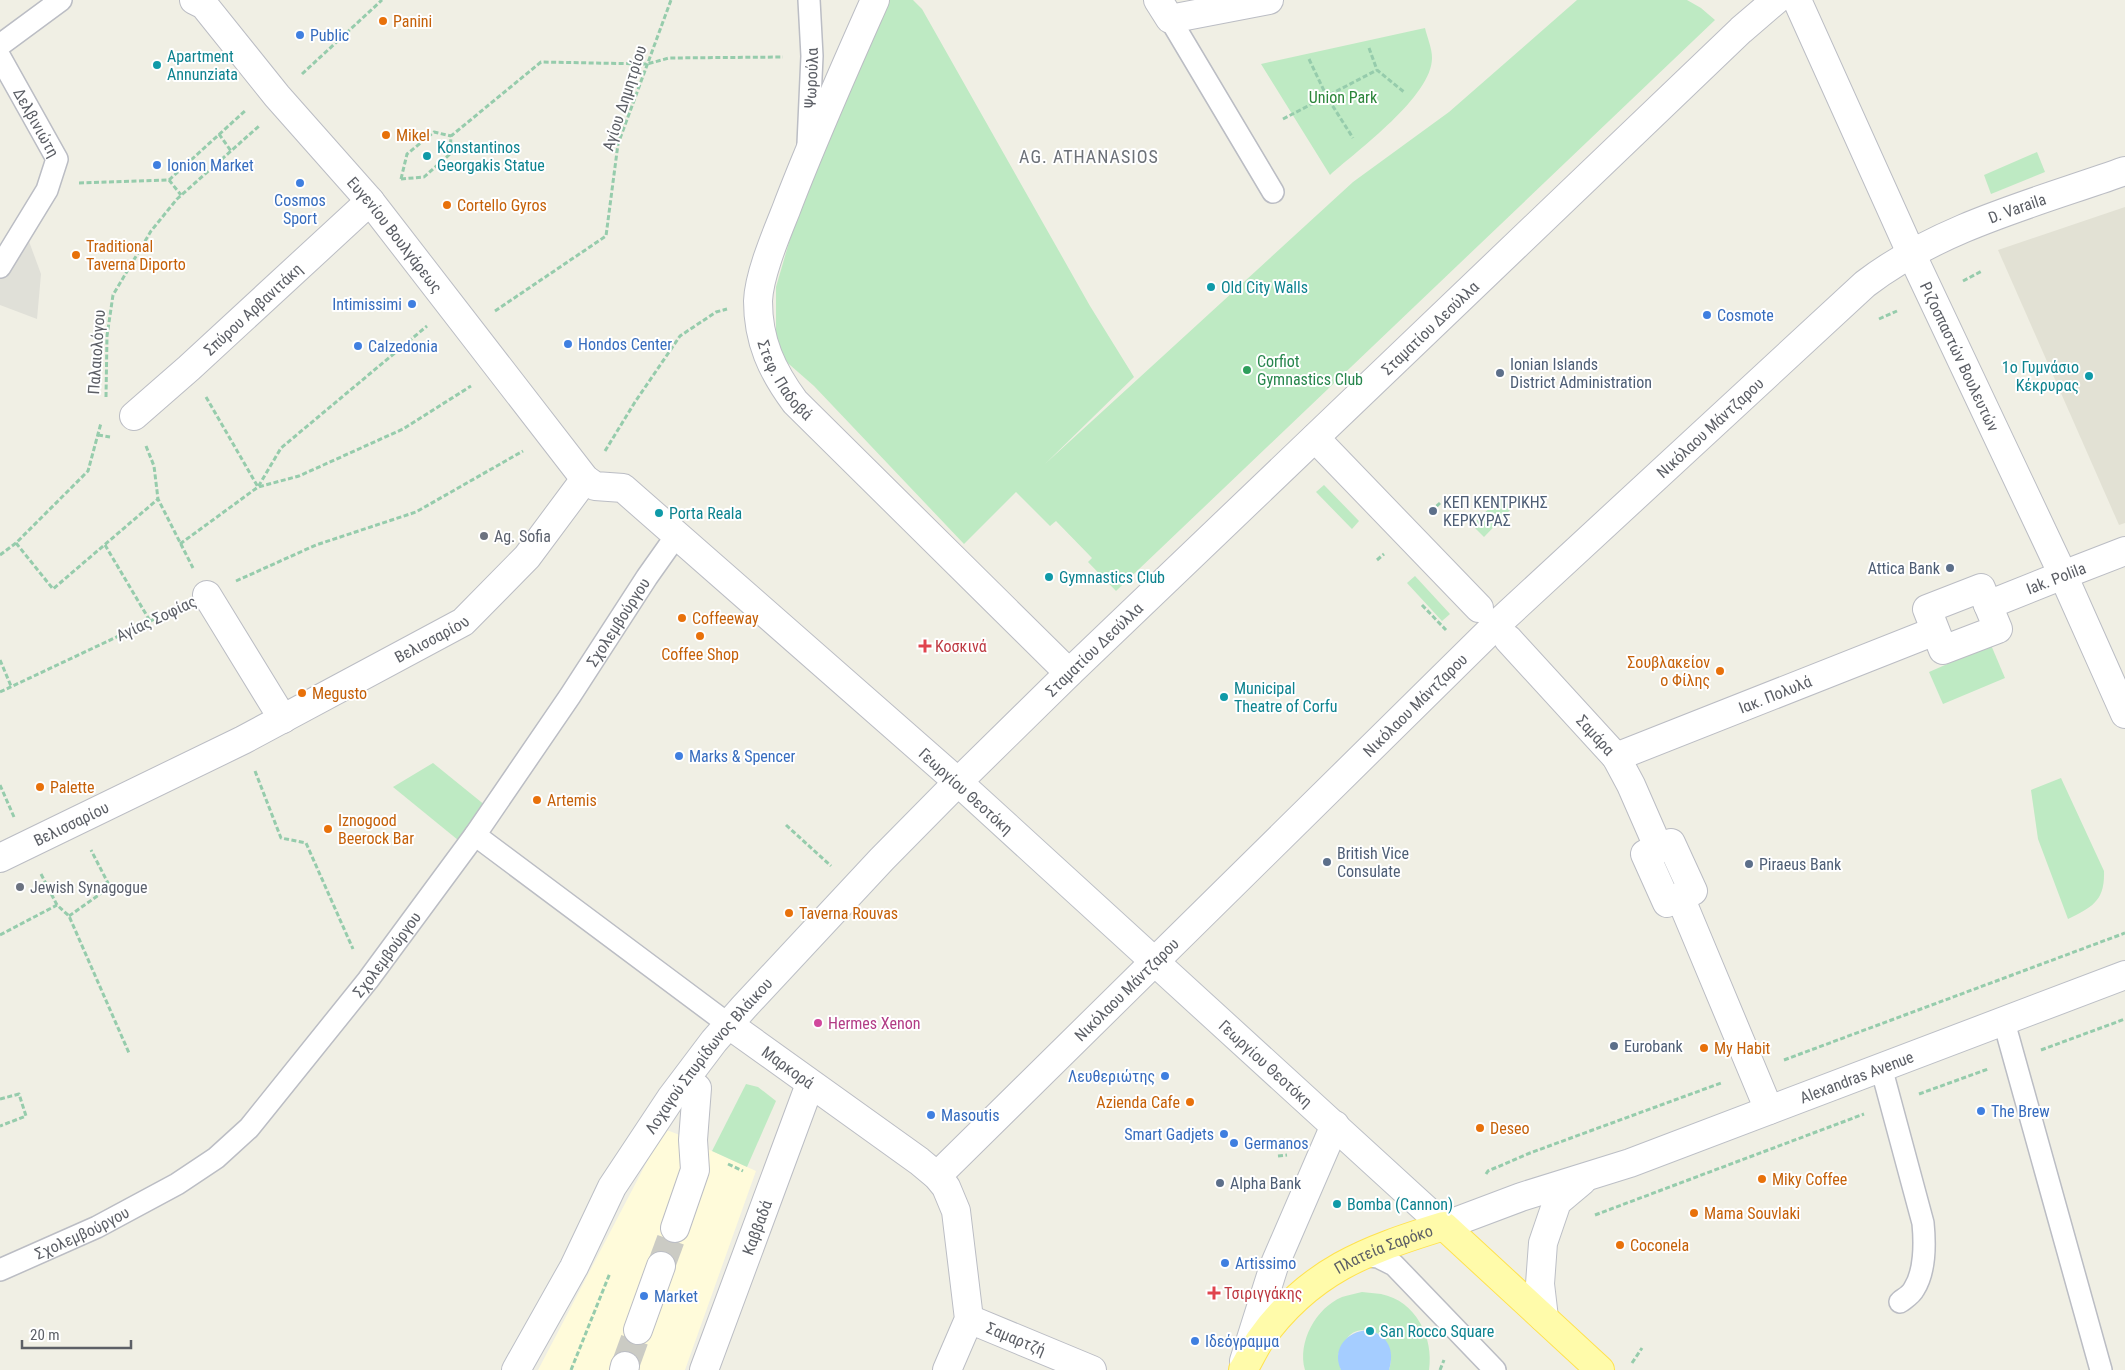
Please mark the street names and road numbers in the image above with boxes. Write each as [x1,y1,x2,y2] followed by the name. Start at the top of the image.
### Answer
[598,43,650,153] street label: Αγίου Δημητρίου
[801,47,822,109] street label: Ψωρούλα
[9,85,63,161] street label: Δελβινιώτη
[343,173,446,297] street label: Ευγενίου Βουλγάρεως
[1986,190,2048,228] street label: D. Varaila
[200,259,306,359] street label: Σπύρου Αρβανιτάκη
[1378,277,1483,379] street label: Σταματίου Δεσύλλα
[1916,279,2003,435] street label: Ριζοσπαστών Βουλευτών
[84,309,109,395] street label: Παλαιολόγου
[753,338,816,424] street label: Στεφ. Παδοβά
[1653,374,1768,482] street label: Νικόλαου Μάντζαρου
[2024,558,2089,598] street label: Iak. Polila
[583,574,654,670] street label: Σχολεμβούργου
[113,592,199,645] street label: Αγίας Σοφίας
[1042,599,1147,701] street label: Σταματίου Δεσύλλα
[391,612,473,667] street label: Βελισσαρίου
[1359,650,1471,761] street label: Νικόλαου Μάντζαρου
[1736,672,1814,718] street label: Ιακ. Πολυλά
[1572,711,1619,759] street label: Σαμάρα
[915,744,1017,839] street label: Γεωργίου Θεοτόκη
[31,798,112,850] street label: Βελισσαρίου
[349,908,425,1001] street label: Σχολεμβούργου
[1071,934,1183,1045] street label: Νικόλαου Μάντζαρου
[641,974,776,1137] street label: Λοχαγού Σπυρίδωνος Βλάικου
[1215,1016,1316,1111] street label: Γεωργίου Θεοτόκη
[758,1042,818,1093] street label: Μαρκορά
[1797,1047,1916,1108] street label: Alexandras Avenue
[739,1198,776,1258] street label: Καββαδά
[32,1203,132,1263] street label: Σχολεμβούργου
[1331,1221,1435,1278] street label: Πλατεία Σαρόκο
[983,1318,1048,1360] street label: Σαμαρτζή

